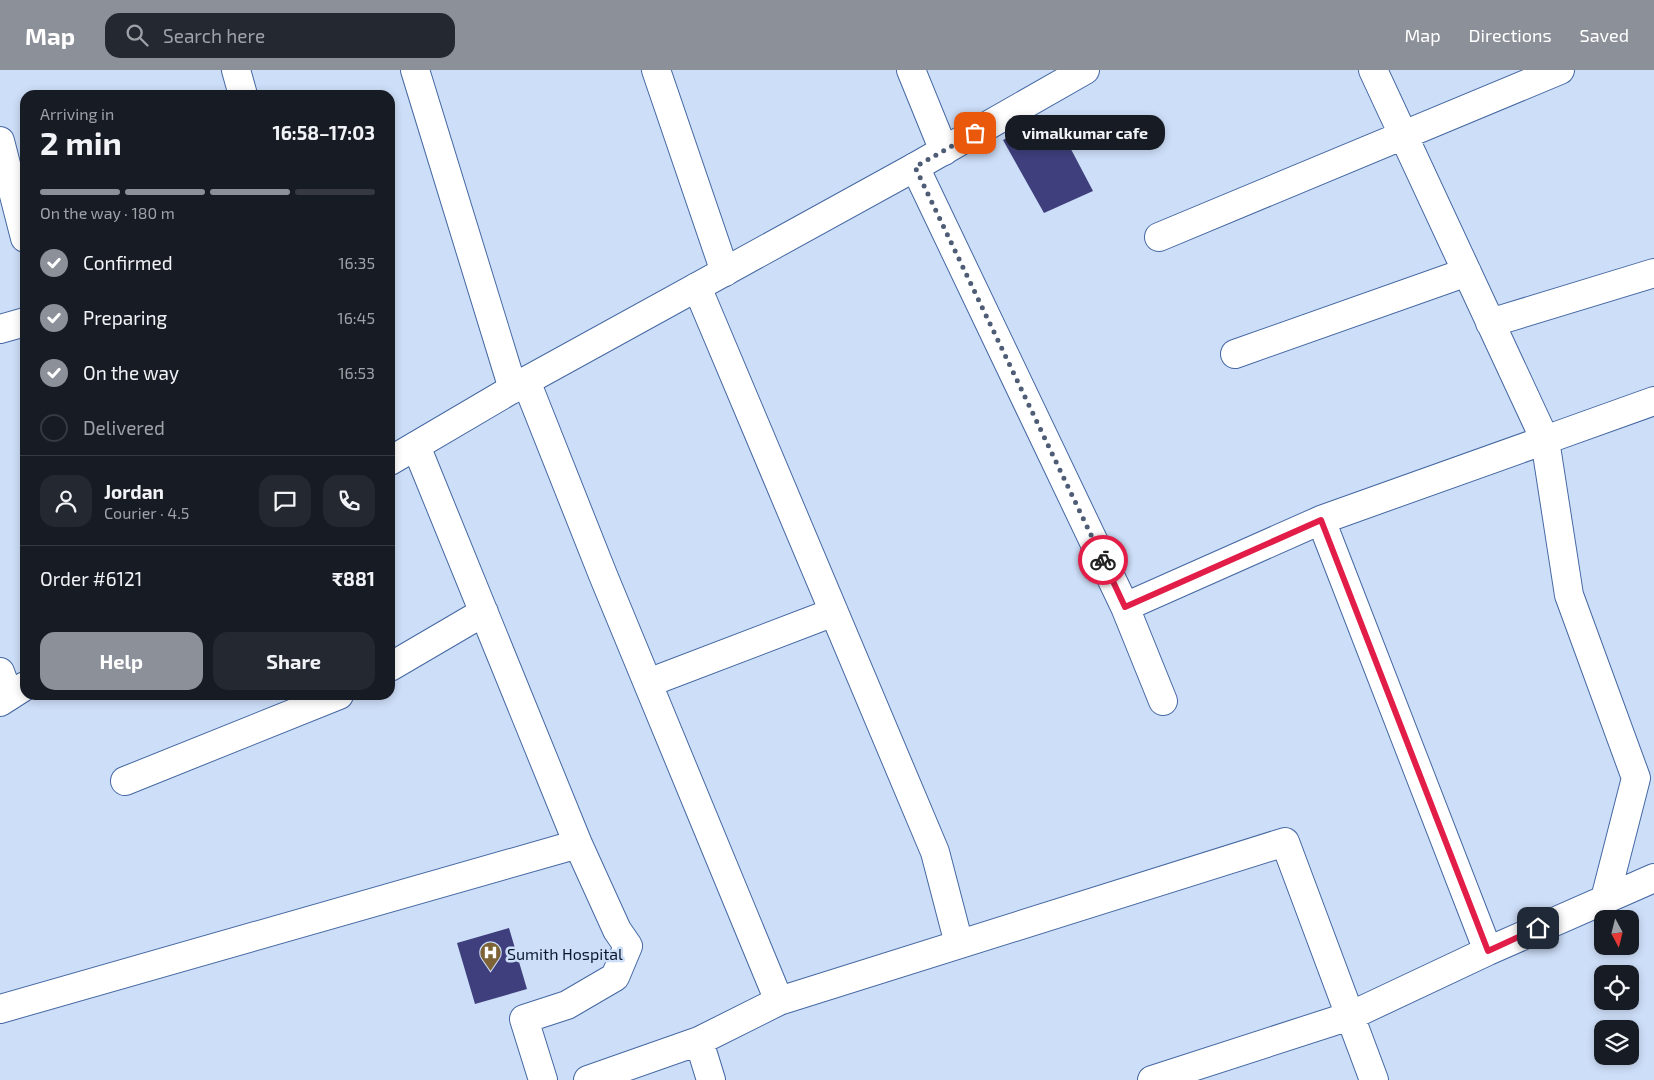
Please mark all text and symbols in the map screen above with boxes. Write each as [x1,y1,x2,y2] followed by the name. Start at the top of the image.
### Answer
[105,13,455,58] search box
[25,21,75,50] text: Map
[123,21,151,49] icon: search
[163,24,265,47] text: Search here
[1404,24,1441,46] text: Map
[1469,24,1552,46] text: Directions
[1580,24,1629,46] text: Saved
[40,104,114,123] text: Arriving in
[954,112,996,154] pin
[1005,116,1165,150] callout: vimalkumar cafe
[961,119,989,147] icon: bag
[272,121,375,144] text: 16:58–17:03
[40,123,122,161] text: 2 min
[1022,123,1148,142] text: vimalkumar cafe
[40,203,175,222] text: On the way · 180 m
[40,249,68,277] icon: check
[83,251,173,274] text: Confirmed
[338,253,375,272] text: 16:35
[40,304,68,332] icon: check
[83,306,167,329] text: Preparing
[337,308,375,327] text: 16:45
[40,359,68,387] icon: check
[83,361,179,384] text: On the way
[338,363,375,382] text: 16:53
[83,416,165,439] text: Delivered
[40,475,92,527] button: person
[259,475,311,527] button: chat
[323,475,375,527] button: phone
[104,480,164,503] text: Jordan
[104,503,189,522] text: Courier · 4.5
[1078,535,1128,585] courier
[1089,546,1117,574] icon: bike
[40,567,142,590] text: Order #6121
[332,567,375,590] text: ₹881
[40,632,203,690] button: Help
[213,632,375,690] button: Share
[1517,907,1559,949] pin
[1594,910,1639,955] north arrow
[1594,910,1639,1065] map controls
[1524,914,1552,942] icon: home
[479,941,503,972] hospital icon: Sumith Hospital
[507,944,623,963] place label: Sumith Hospital
[1594,965,1639,1010] button: locate
[1594,1020,1639,1065] button: layers

